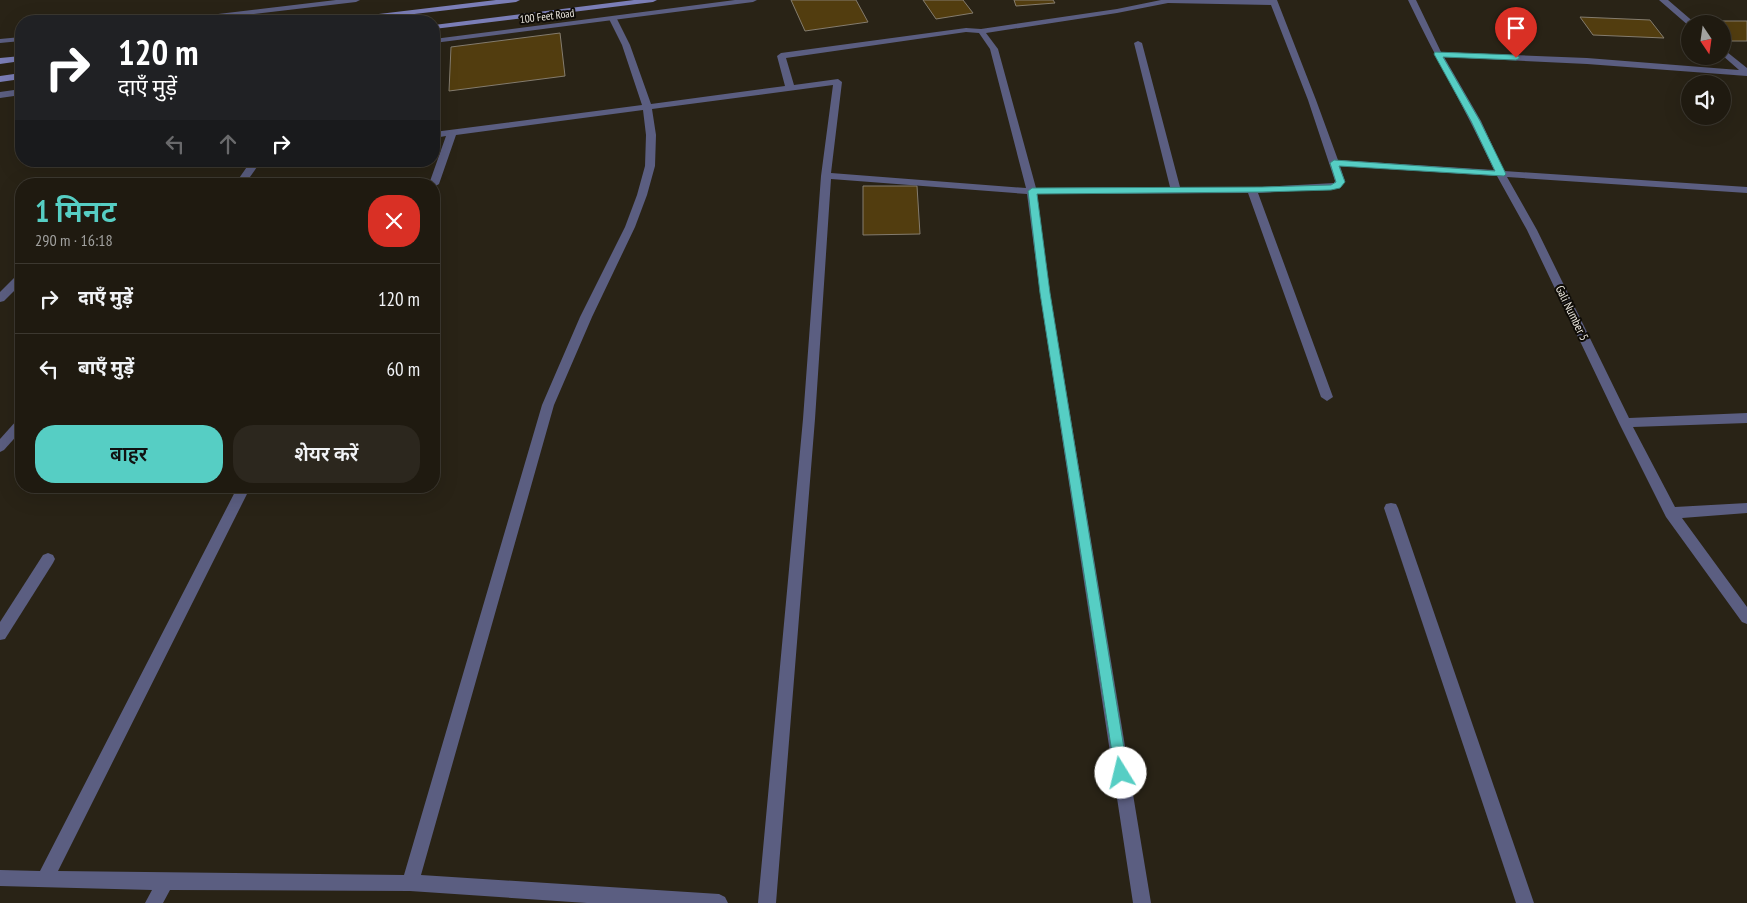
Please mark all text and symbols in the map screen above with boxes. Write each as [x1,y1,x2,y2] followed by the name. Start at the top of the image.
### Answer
[519,6,575,26] street label: 100 Feet Road
[1495,7,1537,58] pin
[1502,14,1530,42] icon: arrive
[1681,15,1731,65] north arrow
[1681,15,1731,125] map controls
[118,29,199,75] text: 120 m
[35,35,100,100] icon: right
[118,73,177,101] text: दाएँ मुड़ें
[1681,75,1731,125] button: sound
[161,130,189,158] icon: left
[214,130,242,158] icon: ahead
[267,130,295,158] icon: right
[35,191,116,230] text: 1 मिनट
[368,195,420,247] button: close
[35,230,113,250] text: 290 m · 16:18
[1553,283,1592,343] street label: Gali Number 5
[35,285,63,313] icon: right
[78,285,133,309] text: दाएँ मुड़ें
[378,287,420,311] text: 120 m
[35,355,63,383] icon: left
[78,355,134,379] text: बाएँ मुड़ें
[387,357,420,381] text: 60 m
[35,425,223,483] button: बाहर
[233,425,420,483] button: शेयर करें
[1094,746,1146,798] position arrow

